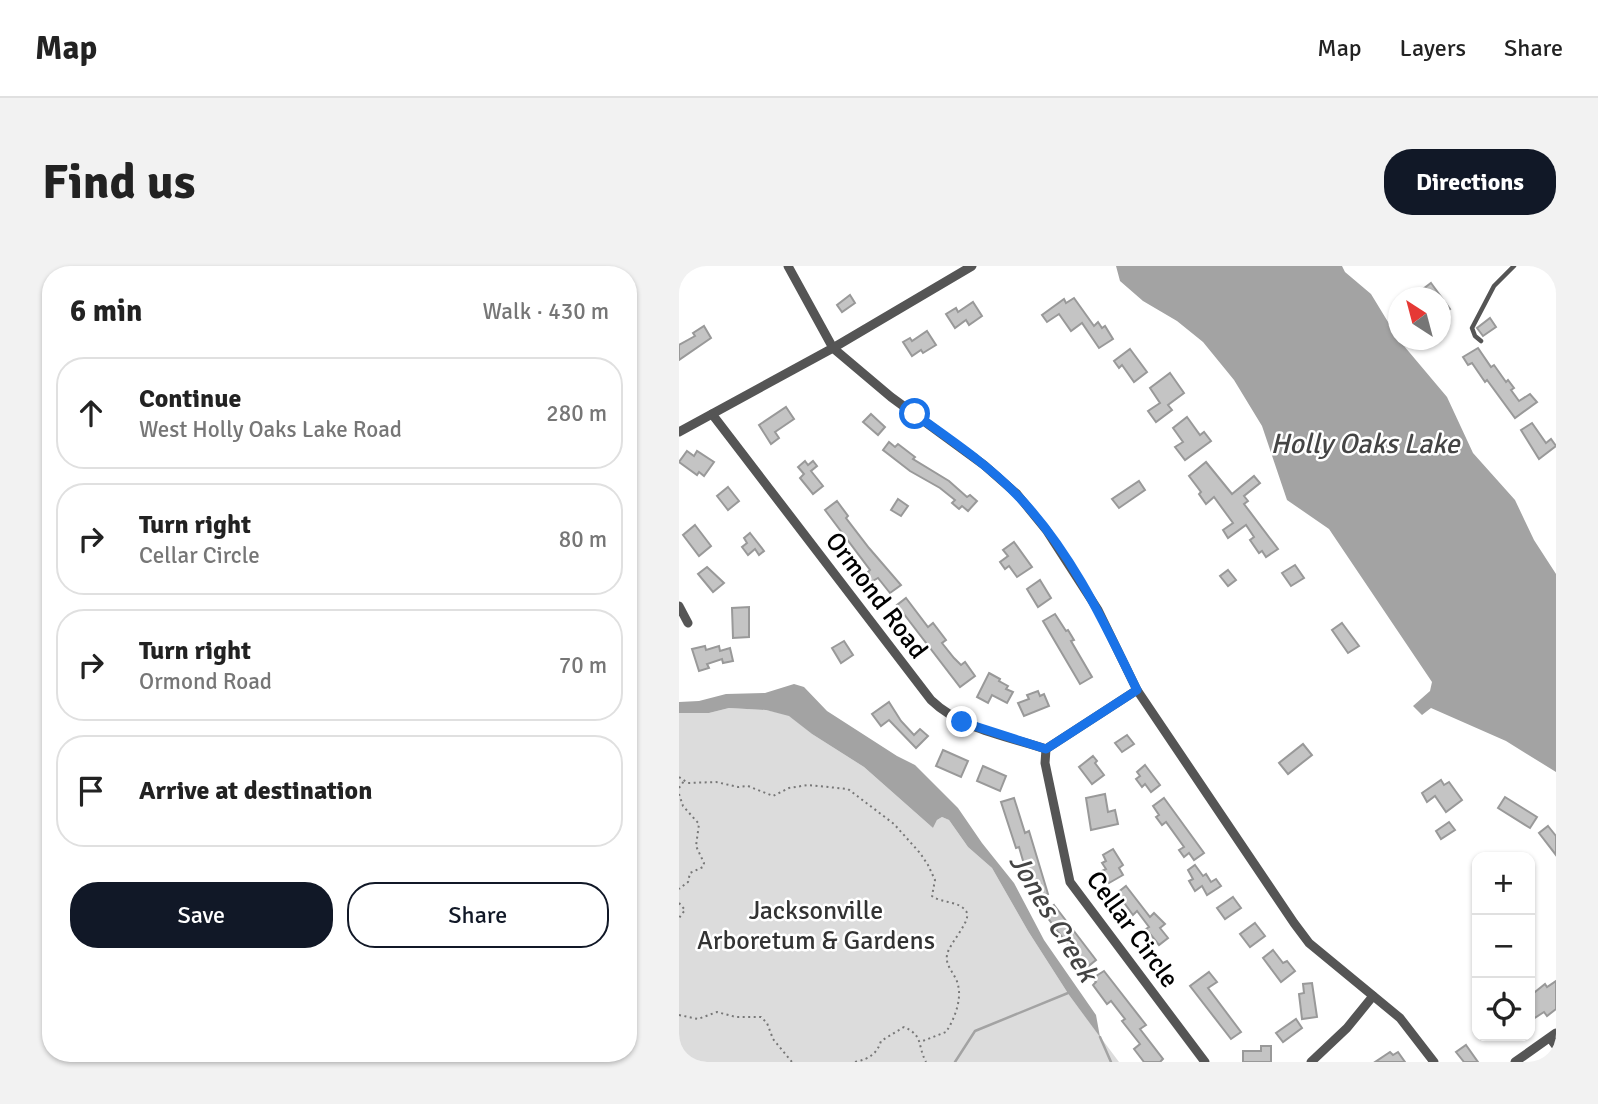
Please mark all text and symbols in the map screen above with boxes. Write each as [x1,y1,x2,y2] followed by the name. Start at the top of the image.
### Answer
[35,28,97,69] text: Map
[1317,33,1362,63] text: Map
[1400,33,1466,63] text: Layers
[1504,33,1563,63] text: Share
[1384,149,1556,215] button: Directions
[42,152,195,212] text: Find us
[1388,287,1451,350] north arrow
[70,293,142,330] text: 6 min
[483,297,609,326] text: Walk · 430 m
[139,383,241,415] text: Continue
[72,394,110,432] icon: ahead
[899,398,930,429] route start
[546,399,607,428] text: 280 m
[139,415,402,444] text: West Holly Oaks Lake Road
[1270,427,1462,461] water label: Holly Oaks Lake
[139,509,251,541] text: Turn right
[72,520,110,558] icon: right
[559,525,607,554] text: 80 m
[818,526,934,665] street label: Ormond Road
[139,541,260,570] text: Cellar Circle
[139,635,251,667] text: Turn right
[72,646,110,684] icon: right
[559,651,607,680] text: 70 m
[139,667,272,696] text: Ormond Road
[946,706,977,737] route end
[72,772,110,810] icon: arrive
[139,775,372,807] text: Arrive at destination
[1002,847,1106,990] water label: Jones Creek
[1472,852,1535,1041] map controls
[1472,852,1535,915] button: +
[1079,865,1185,994] street label: Cellar Circle
[70,882,333,948] button: Save
[347,882,609,948] button: Share
[697,895,935,957] park label: Jacksonville Arboretum & Gardens
[1472,915,1535,978] button: −
[1472,978,1535,1041] button: locate

